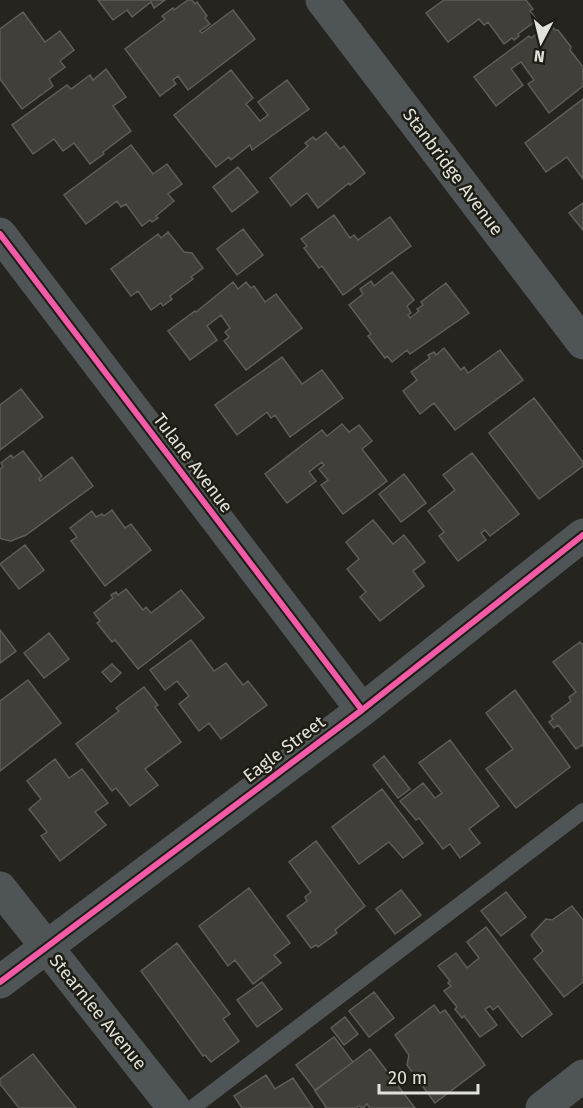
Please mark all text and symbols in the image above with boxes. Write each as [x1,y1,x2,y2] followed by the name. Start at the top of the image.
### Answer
[511,12,571,72] north arrow
[533,46,546,66] text: N
[398,104,508,240] street label: Stanbridge Avenue
[148,409,238,517] street label: Tulane Avenue
[239,711,330,787] street label: Eagle Street
[45,950,151,1074] street label: Stearnlee Avenue
[379,1057,478,1095] scale bar
[388,1067,427,1089] text: 20 m

